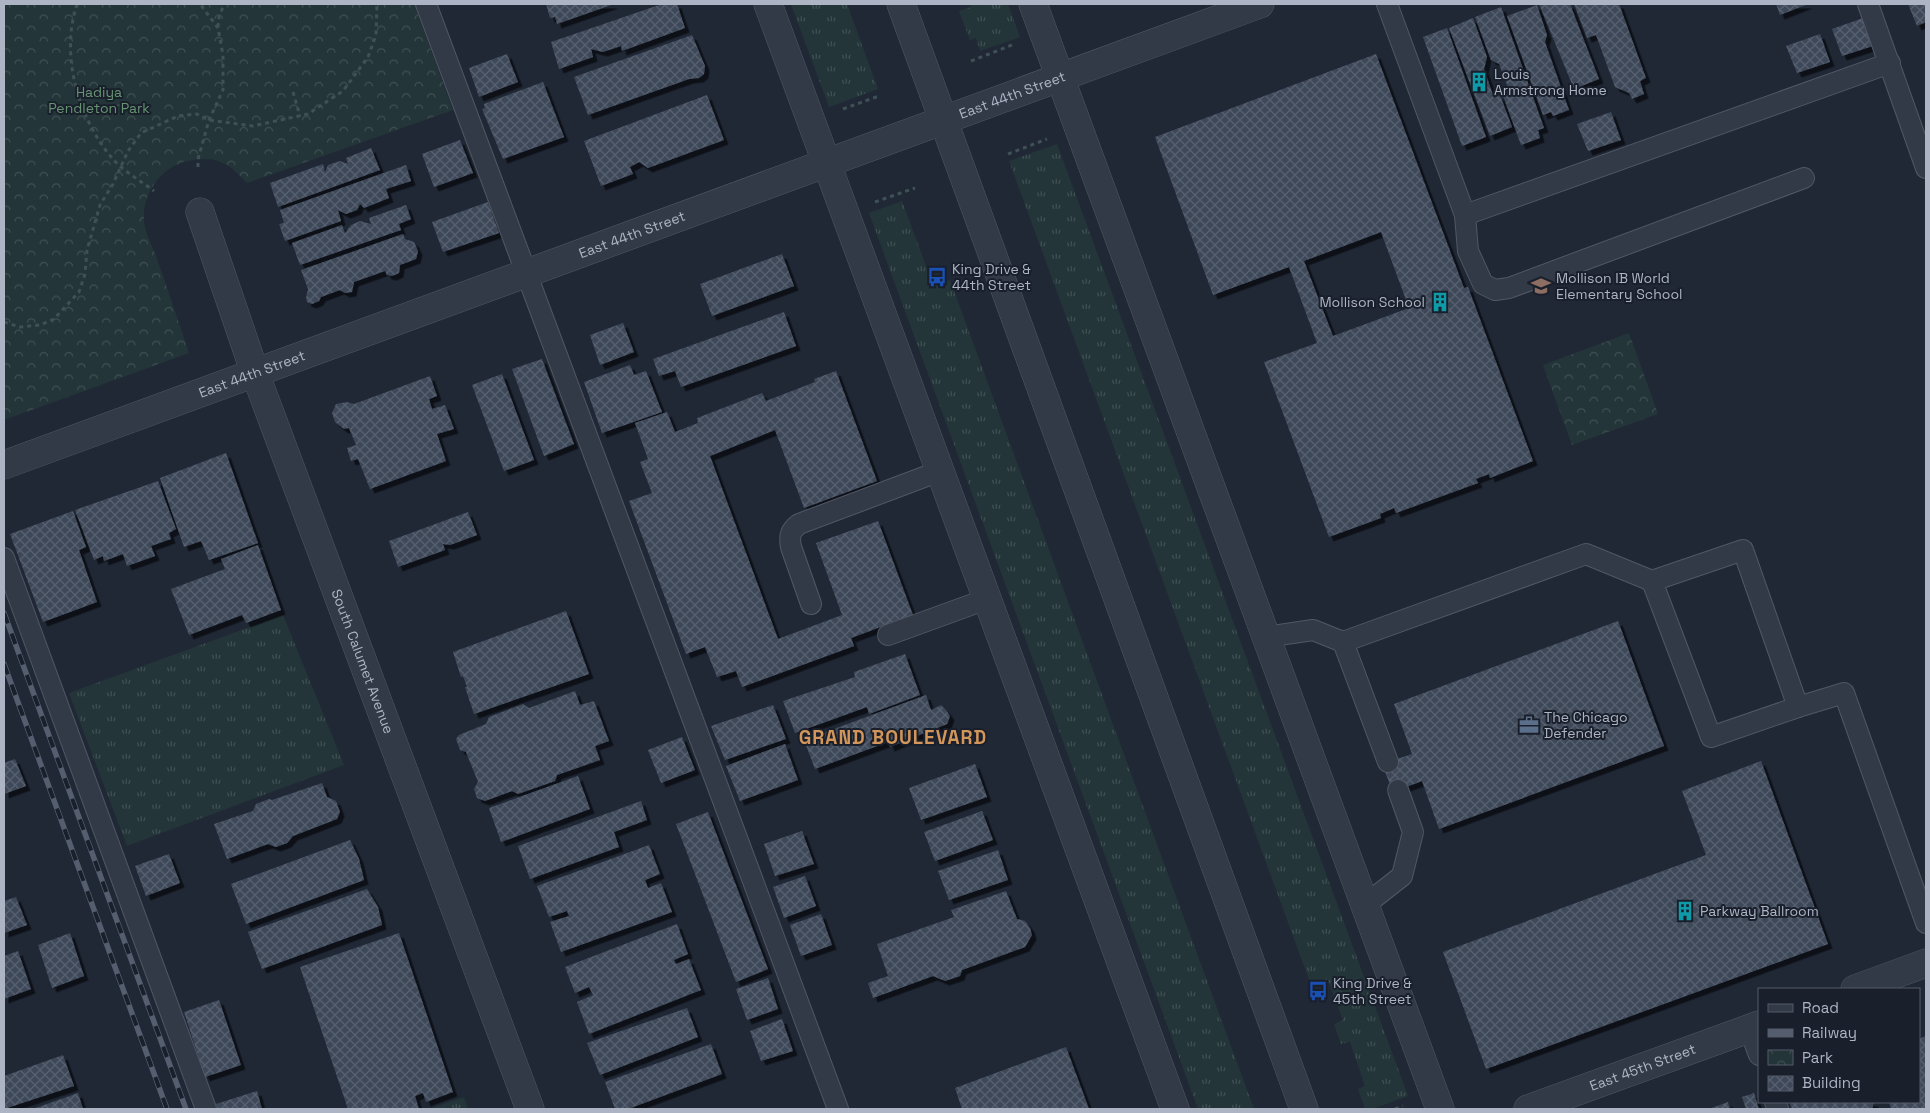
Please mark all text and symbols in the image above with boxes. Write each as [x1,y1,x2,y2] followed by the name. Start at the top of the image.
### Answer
[1494,65,1607,99] place label: Louis Armstrong Home
[956,67,1068,123] street label: East 44th Street
[1468,71,1490,93] building icon: Louis Armstrong Home
[48,83,150,117] park label: Hadiya Pendleton Park
[576,207,688,262] street label: East 44th Street
[952,260,1031,294] place label: King Drive & 44th Street
[926,266,948,288] bus stop icon: King Drive & 44th Street
[1556,269,1682,303] place label: Mollison IB World Elementary School
[1530,275,1552,297] school or university icon: Mollison IB World Elementary School
[1429,291,1451,313] building icon: Mollison School
[1319,293,1425,311] place label: Mollison School
[196,346,308,402] street label: East 44th Street
[328,587,398,736] street label: South Calumet Avenue
[1544,708,1628,742] place label: The Chicago Defender
[1518,714,1540,736] office icon: The Chicago Defender
[799,725,987,750] district label: GRAND BOULEVARD
[1674,900,1696,922] building icon: Parkway Ballroom
[1700,902,1819,920] place label: Parkway Ballroom
[1333,974,1412,1008] place label: King Drive & 45th Street
[1307,980,1329,1002] bus stop icon: King Drive & 45th Street
[1758,988,1920,1103] legend
[1802,998,1839,1017] text: Road
[1802,1023,1857,1042] text: Railway
[1587,1040,1698,1095] street label: East 45th Street
[1802,1048,1833,1067] text: Park
[1802,1073,1861,1092] text: Building

